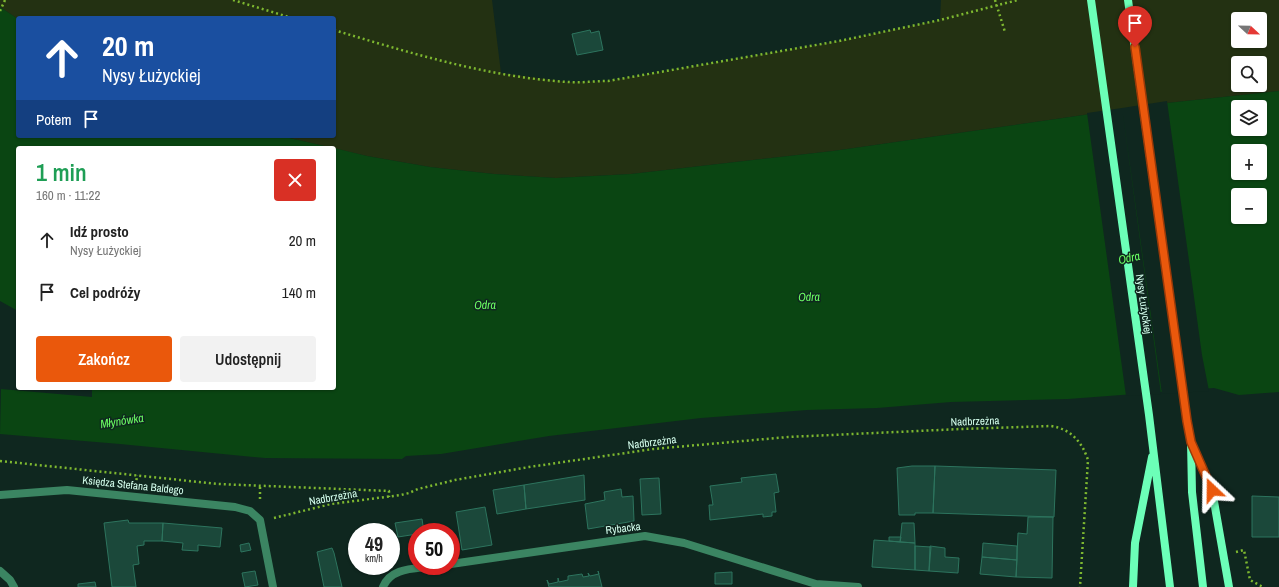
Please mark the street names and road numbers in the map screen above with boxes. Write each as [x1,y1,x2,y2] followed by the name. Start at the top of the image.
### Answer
[1133,273,1155,335] street label: Nysy Łużyckiej
[950,413,1000,429] street label: Nadbrzeżna
[627,432,677,452] street label: Nadbrzeżna
[82,473,184,497] street label: Księdza Stefana Baldego
[308,486,358,508] street label: Nadbrzeżna
[605,519,641,537] street label: Rybacka

